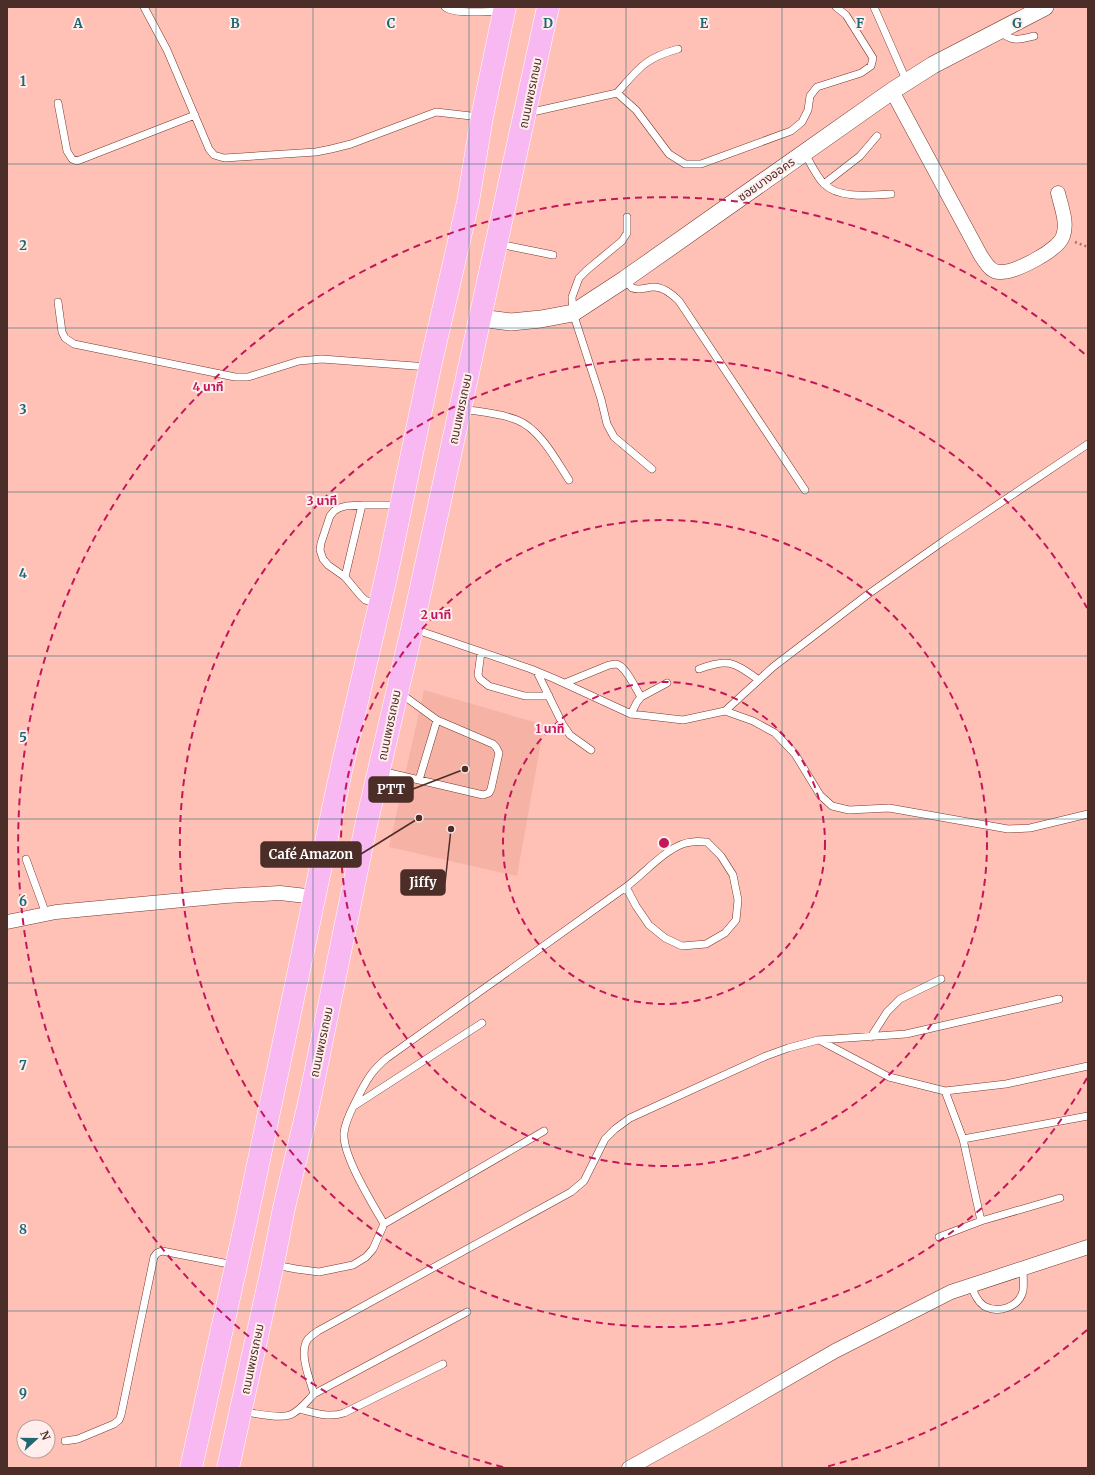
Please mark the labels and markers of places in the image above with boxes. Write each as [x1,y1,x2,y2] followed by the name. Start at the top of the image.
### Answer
[369,777,413,802] callout: PTT
[657,836,671,850] centre of rings
[261,842,361,867] callout: Café Amazon
[401,870,445,895] callout: Jiffy

